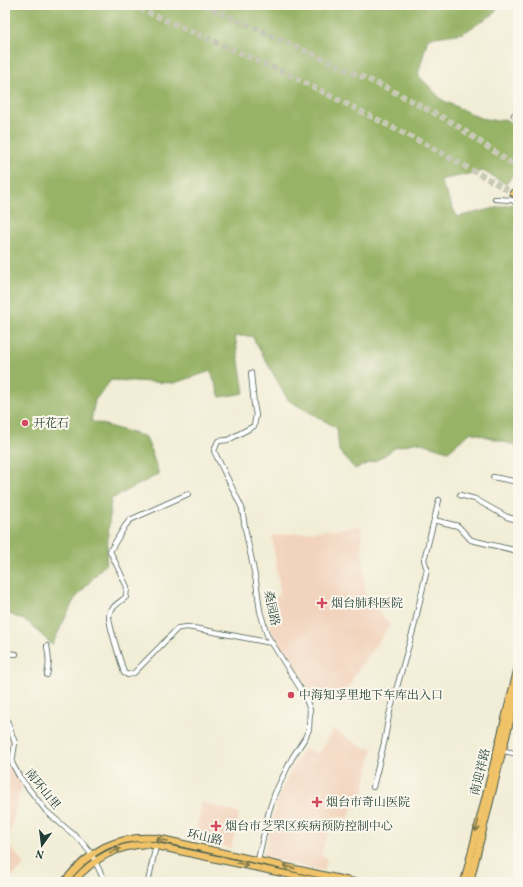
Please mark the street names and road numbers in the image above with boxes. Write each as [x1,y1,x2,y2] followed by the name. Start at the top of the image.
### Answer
[259,589,283,627] street label: 桑园路
[467,747,495,797] street label: 南迎祥路
[21,766,64,813] street label: 南环山里
[186,826,224,850] street label: 环山路

